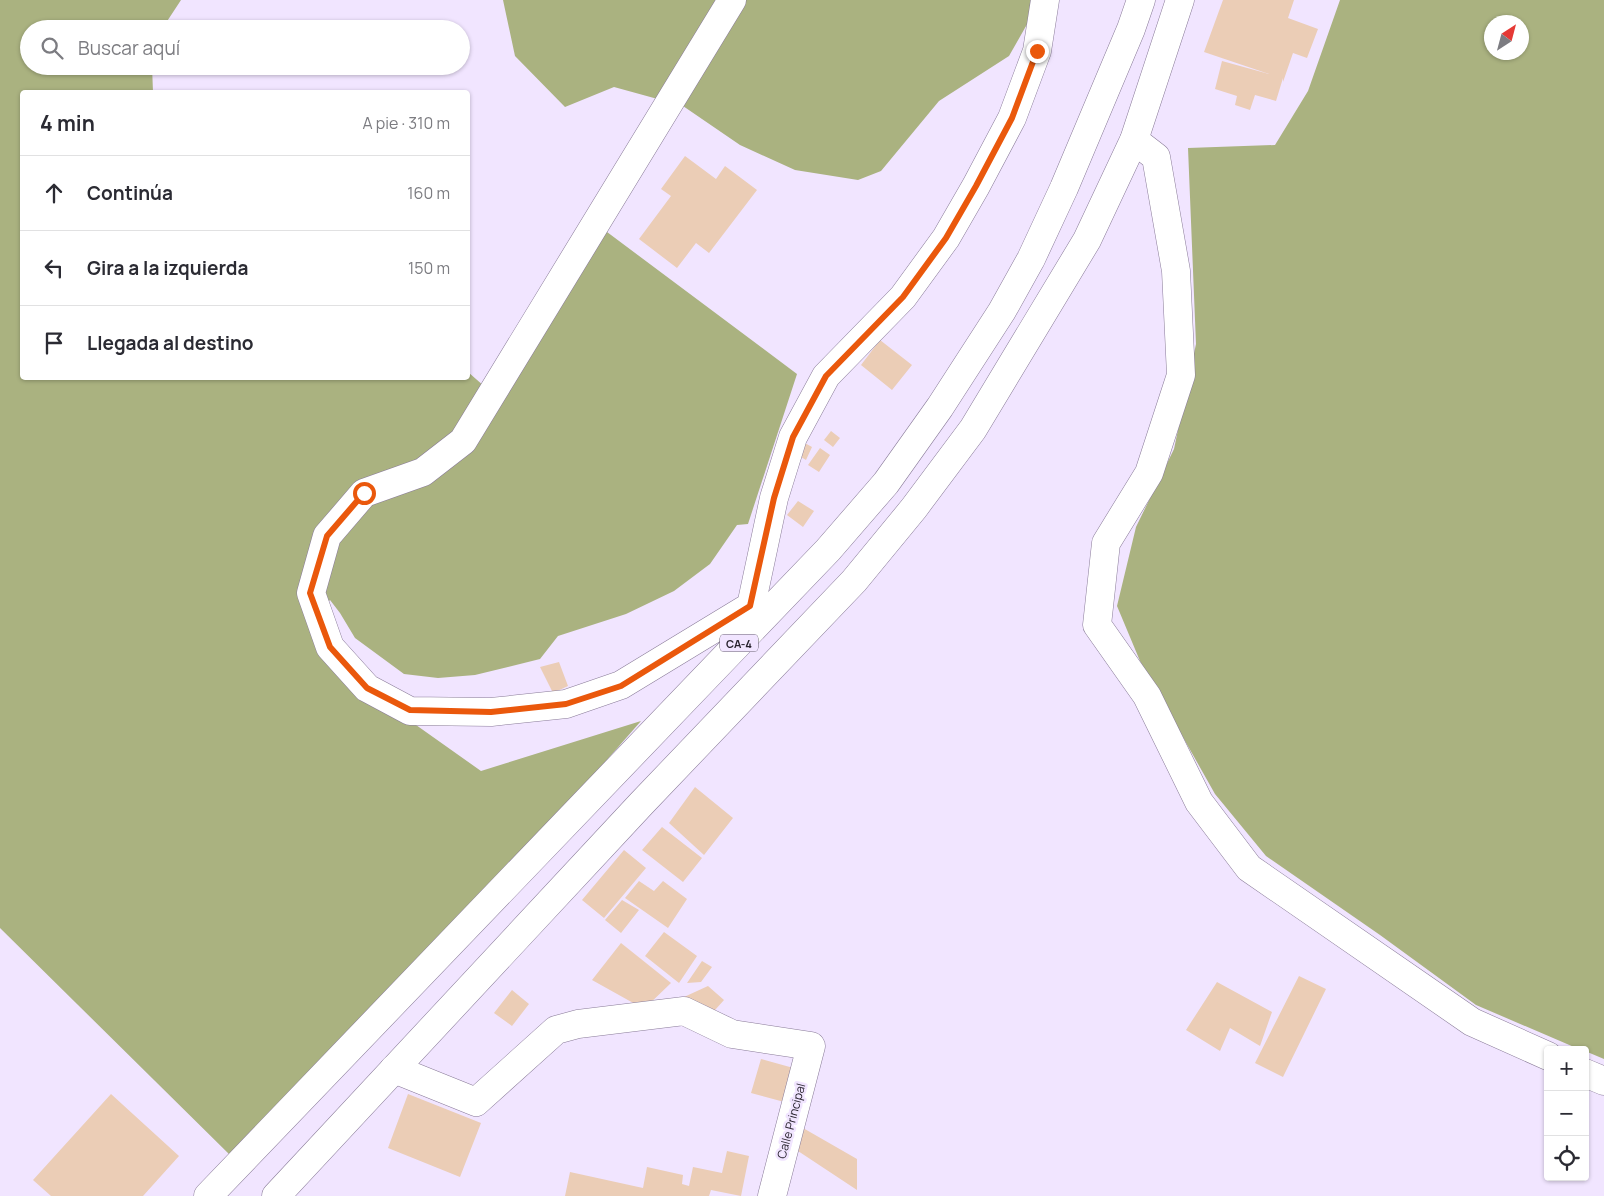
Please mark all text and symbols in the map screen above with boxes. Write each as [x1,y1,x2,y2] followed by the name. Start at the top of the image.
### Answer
[1484,15,1529,60] north arrow
[20,20,470,75] search box
[38,34,66,62] icon: search
[78,35,180,61] text: Buscar aquí
[1026,40,1049,63] route end
[40,109,95,137] text: 4 min
[362,112,450,134] text: A pie · 310 m
[40,179,68,207] icon: ahead
[87,180,173,206] text: Continúa
[407,182,450,204] text: 160 m
[40,254,68,282] icon: left
[87,255,248,281] text: Gira a la izquierda
[408,257,450,279] text: 150 m
[40,329,68,357] icon: arrive
[87,330,254,356] text: Llegada al destino
[353,482,376,505] route start
[720,634,758,651] road number: CA-4
[1544,1046,1589,1181] map controls
[1544,1046,1589,1091] button: +
[773,1081,809,1161] street label: Calle Principal
[1544,1091,1589,1136] button: −
[1544,1136,1589,1181] button: locate

